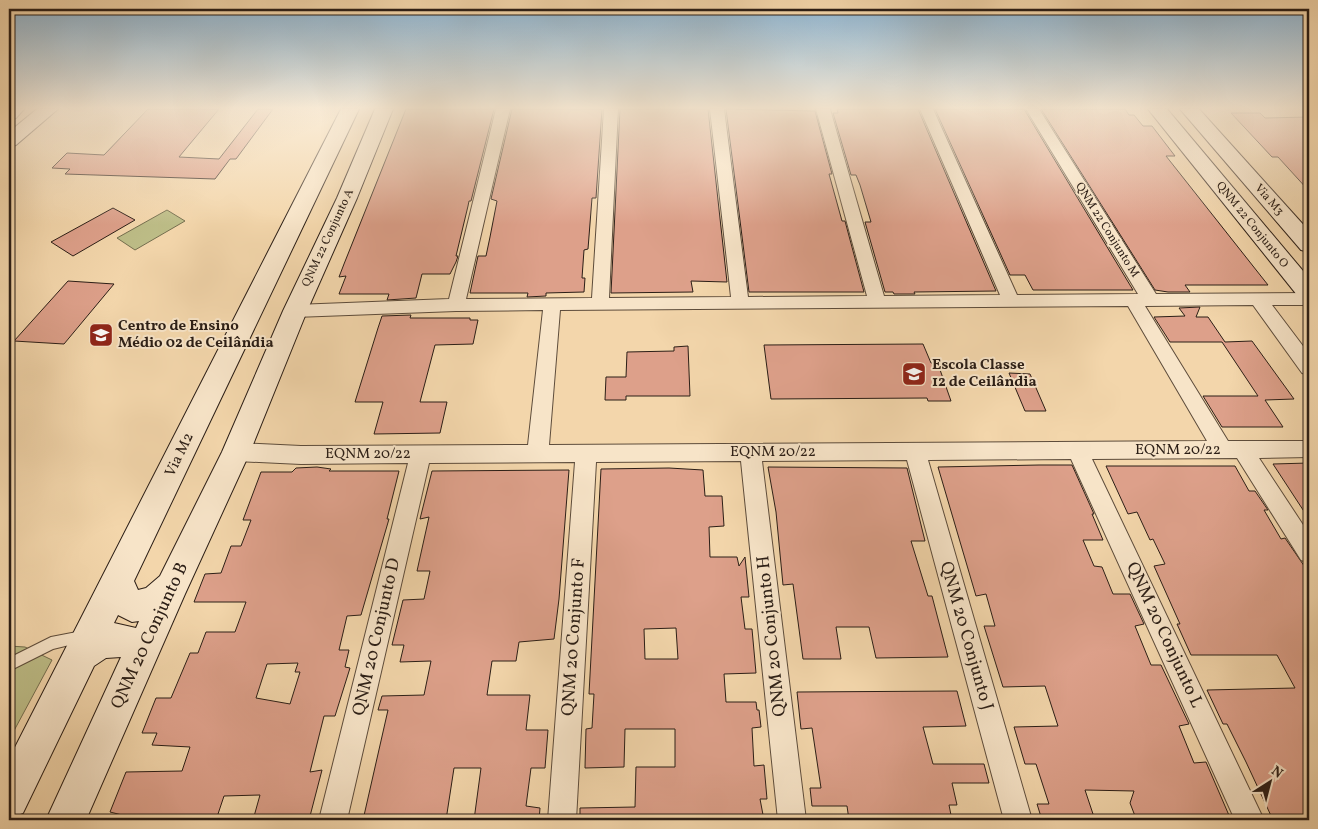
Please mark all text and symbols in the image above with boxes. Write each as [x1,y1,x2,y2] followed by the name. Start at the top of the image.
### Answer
[1212,178,1292,272] street label: QNM 22 Conjunto O
[1071,179,1143,281] street label: QNM 22 Conjunto M
[1251,181,1287,219] street label: Via M3
[298,186,358,290] street label: QNM 22 Conjunto A
[118,316,274,354] place label: Centro de Ensino Médio 02 de Ceilândia
[88,322,114,348] school or university icon: Centro de Ensino Médio 02 de Ceilândia
[932,355,1037,393] place label: Escola Classe 12 de Ceilândia
[901,361,927,387] school or university icon: Escola Classe 12 de Ceilândia
[160,429,200,481] street label: Via M2
[1135,440,1221,461] street label: EQNM 20/22
[730,442,816,463] street label: EQNM 20/22
[325,444,411,465] street label: EQNM 20/22
[751,554,793,718] street label: QNM 20 Conjunto H
[347,556,407,718] street label: QNM 20 Conjunto D
[556,557,592,717] street label: QNM 20 Conjunto F
[105,558,195,714] street label: QNM 20 Conjunto B
[933,558,999,714] street label: QNM 20 Conjunto J
[1119,558,1209,712] street label: QNM 20 Conjunto L
[1246,756,1296,806] north arrow
[1267,762,1286,783] text: N

